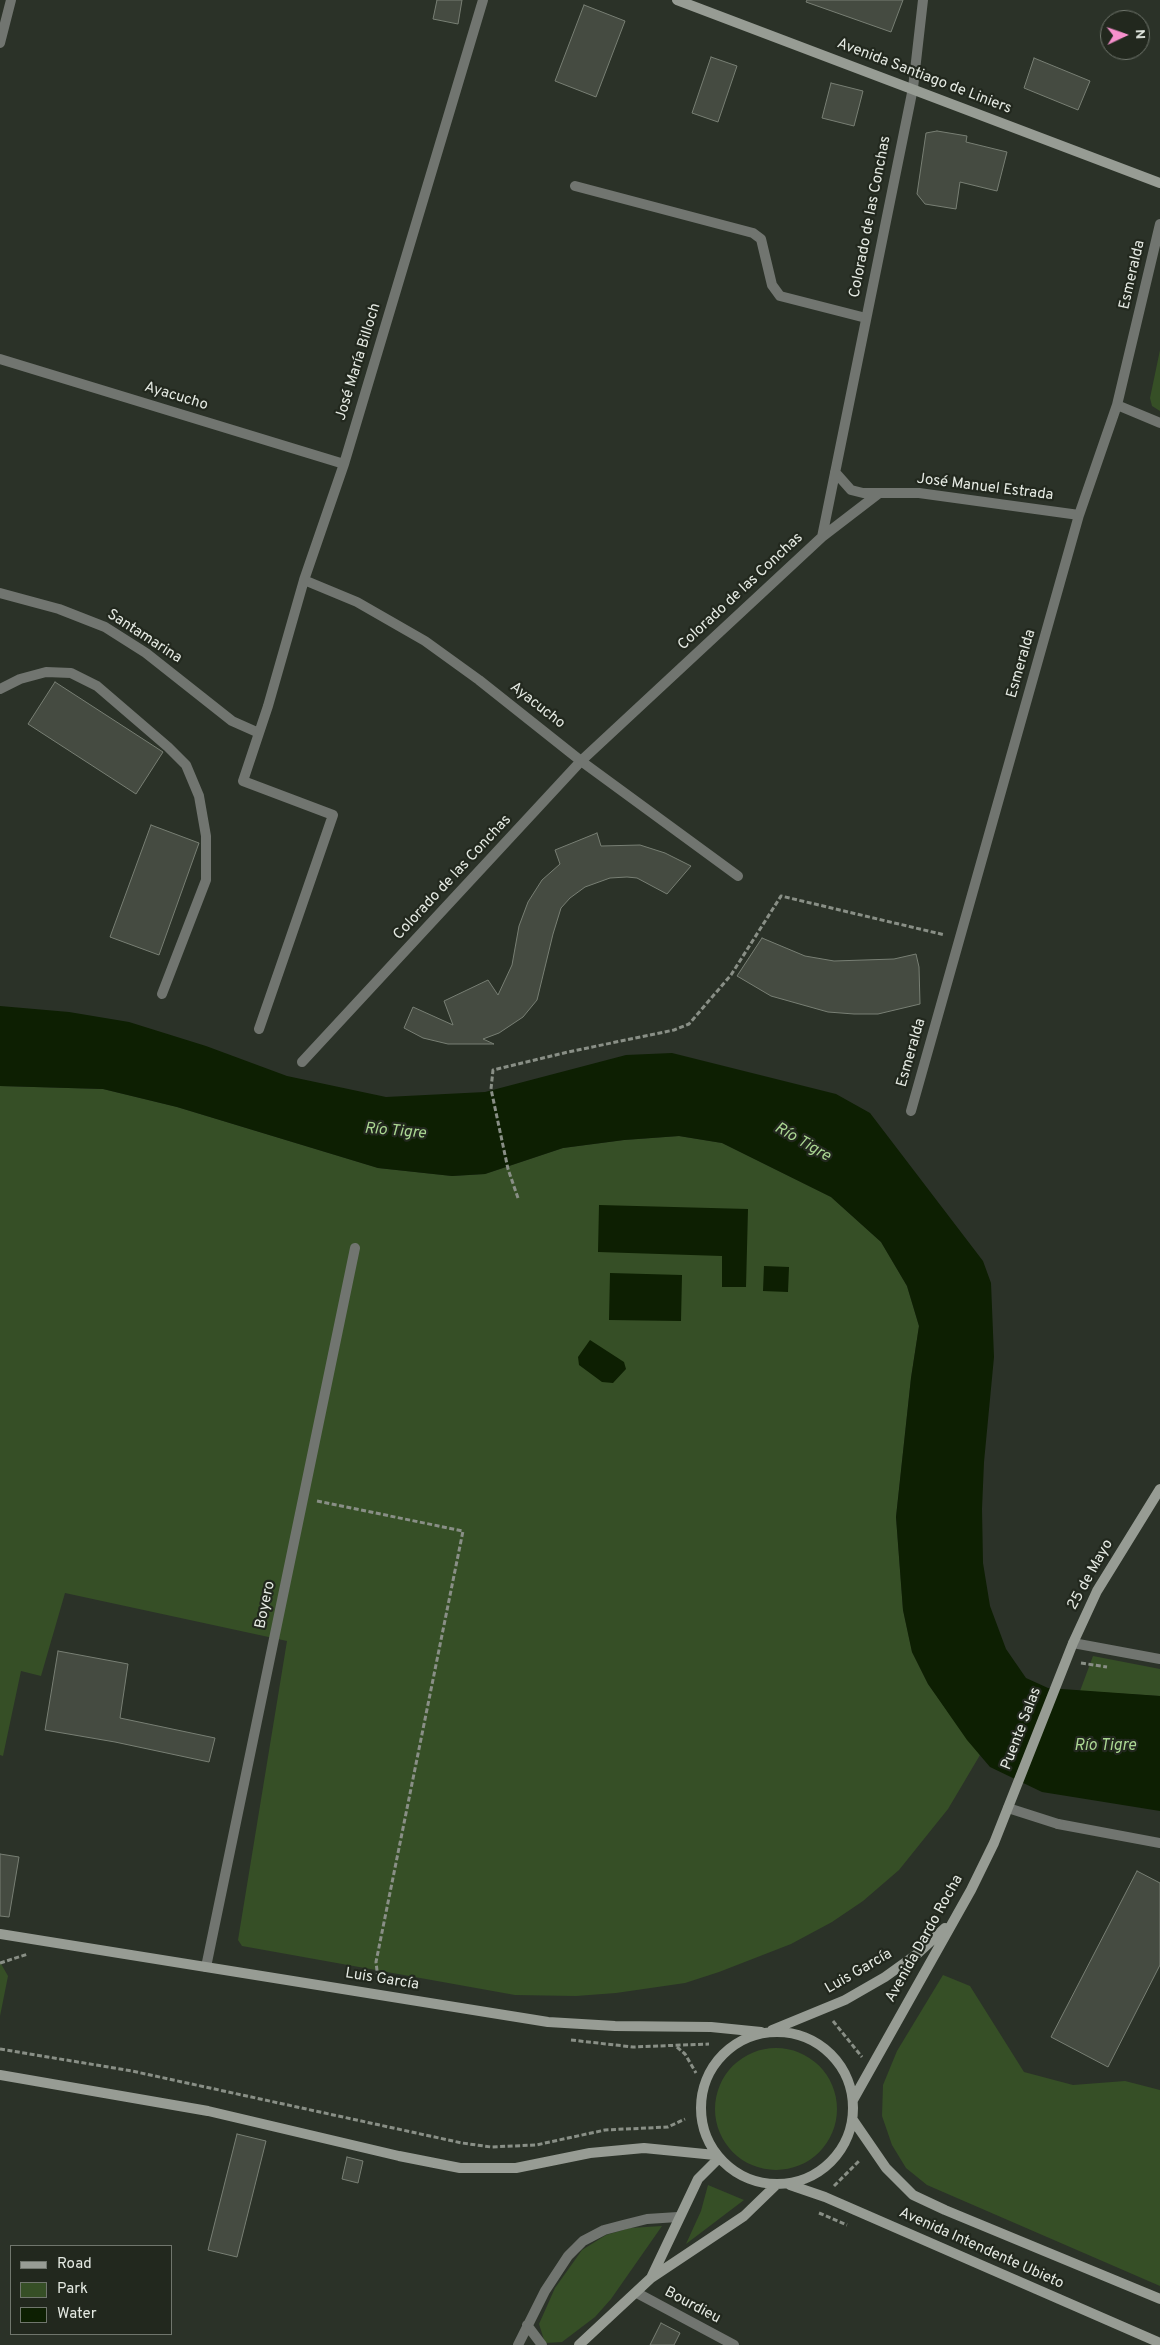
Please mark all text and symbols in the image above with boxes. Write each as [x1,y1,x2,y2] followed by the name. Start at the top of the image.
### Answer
[1100,10,1150,60] north arrow
[1131,29,1148,40] text: N
[834,35,1014,119] street label: Avenida Santiago de Liniers
[846,135,896,299] street label: Colorado de las Conchas
[1116,239,1150,311] street label: Esmeralda
[333,301,385,423] street label: José María Billoch
[142,379,210,415] street label: Ayacucho
[916,471,1054,505] street label: José Manuel Estrada
[675,529,807,655] street label: Colorado de las Conchas
[103,606,185,668] street label: Santamarina
[1004,628,1040,700] street label: Esmeralda
[506,679,568,733] street label: Ayacucho
[390,812,516,944] street label: Colorado de las Conchas
[894,1017,930,1089] street label: Esmeralda
[770,1119,834,1167] water label: Río Tigre
[363,1120,427,1144] water label: Río Tigre
[1064,1537,1118,1613] street label: 25 de Mayo
[252,1580,280,1630] street label: Boyero
[998,1685,1046,1773] street label: Puente Salas
[1074,1737,1136,1757] water label: Río Tigre
[882,1872,968,2006] street label: Avenida Dardo Rocha
[822,1946,896,1998] street label: Luis García
[344,1965,420,1995] street label: Luis García
[896,2204,1066,2294] street label: Avenida Intendente Ubieto
[10,2245,172,2335] legend
[57,2255,92,2274] text: Road
[57,2280,88,2299] text: Park
[661,2284,723,2328] street label: Bourdieu
[57,2305,96,2324] text: Water

